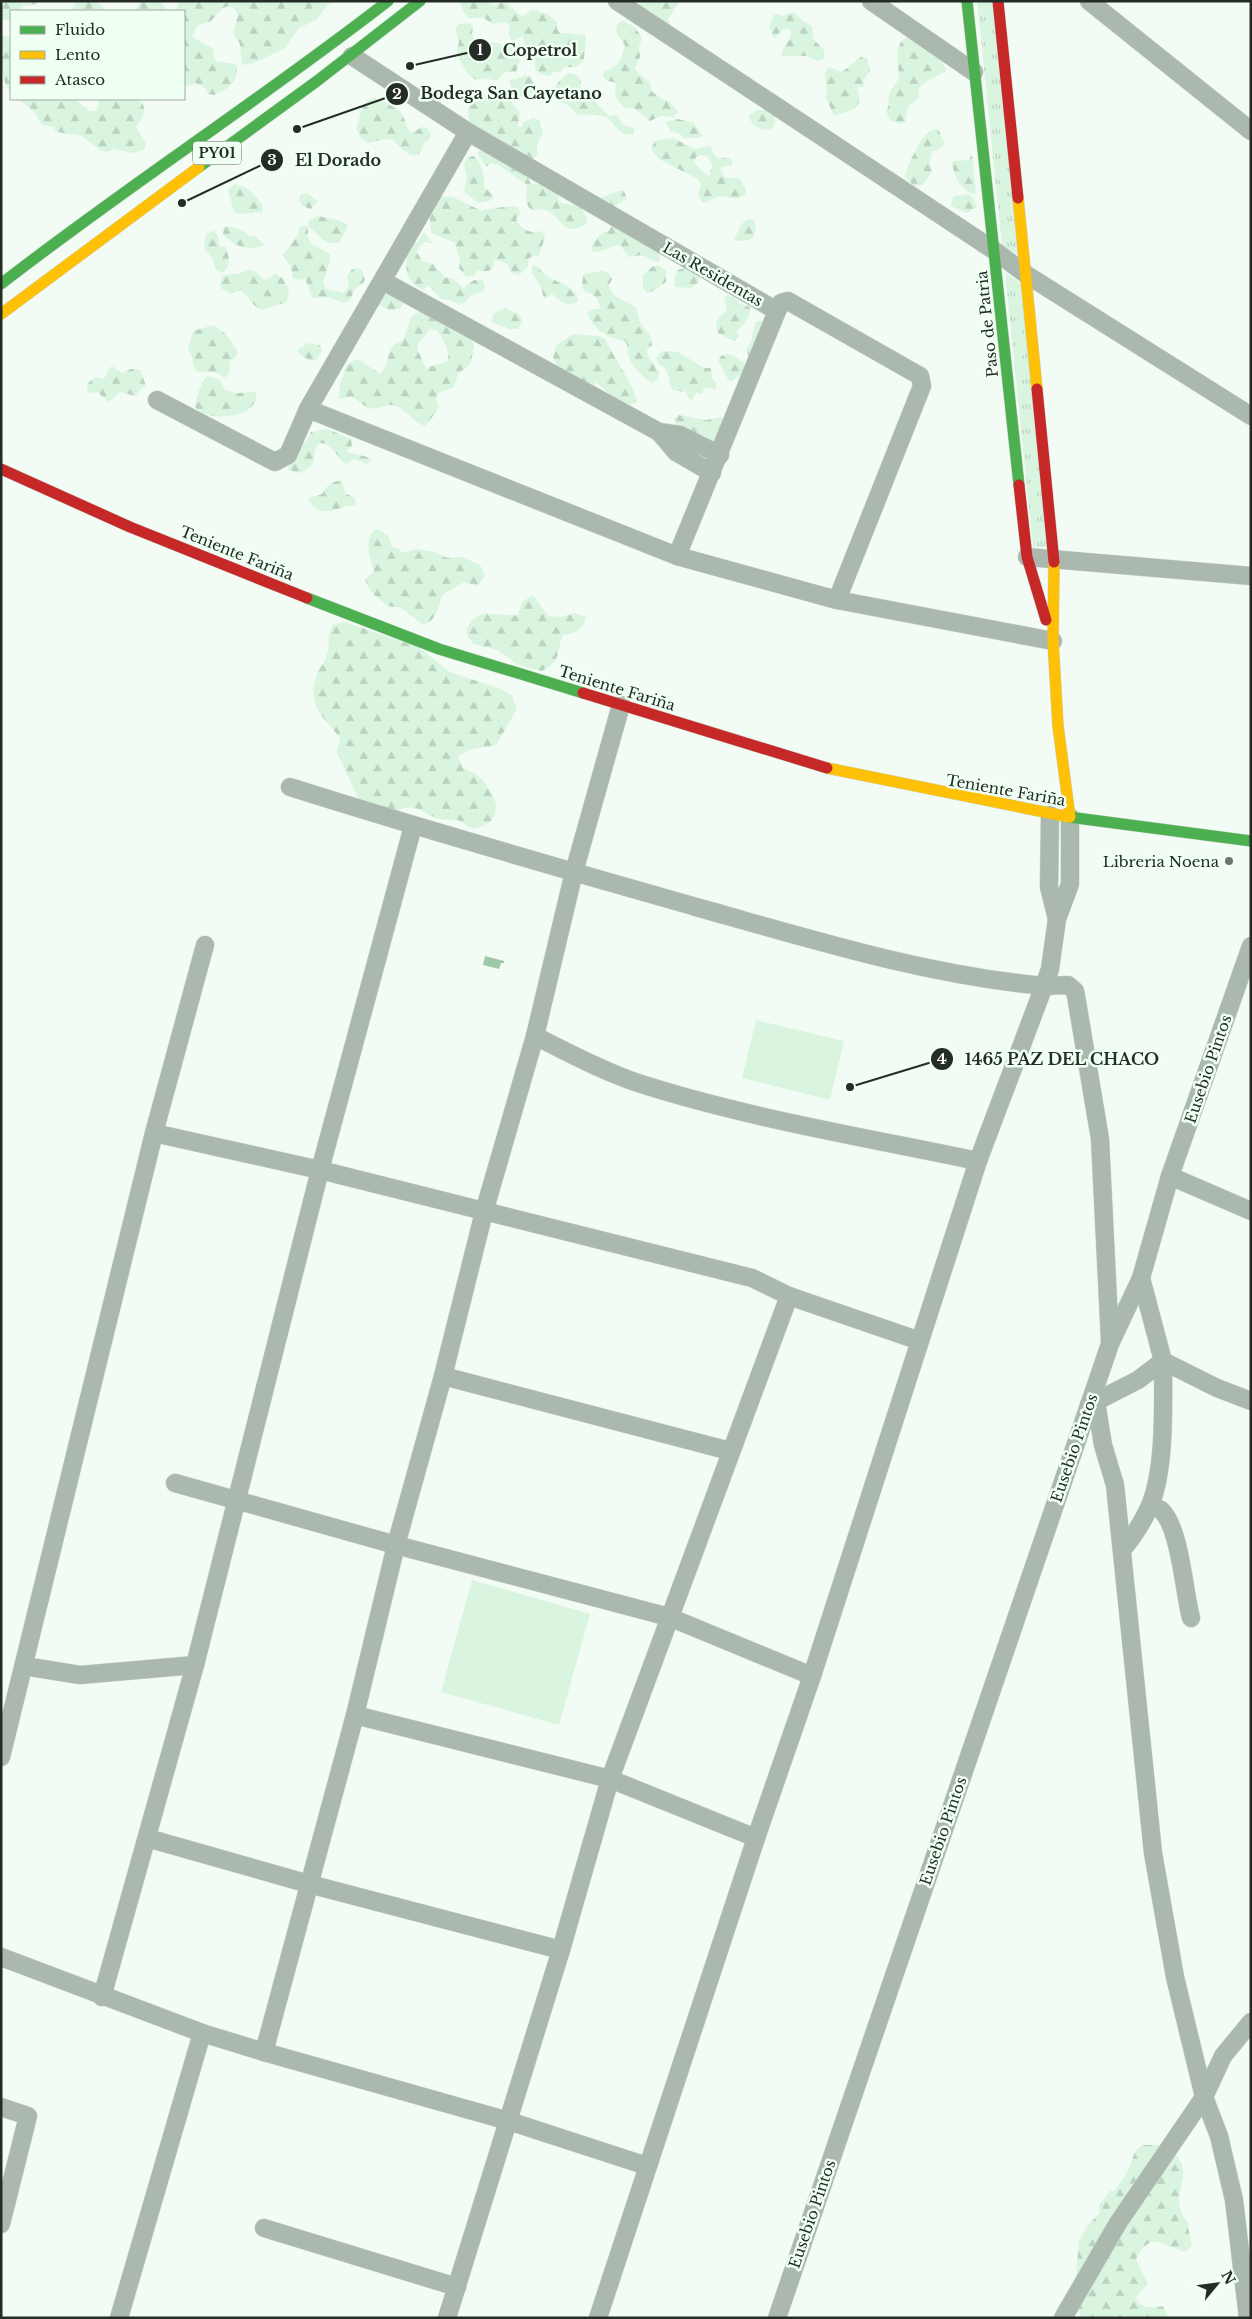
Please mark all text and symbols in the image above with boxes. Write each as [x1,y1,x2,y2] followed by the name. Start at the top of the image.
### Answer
[10,10,185,100] legend
[55,20,105,39] text: Fluido
[468,35,587,66] callout: Copetrol
[477,40,484,59] text: 1
[503,40,578,60] text: Copetrol
[55,45,101,64] text: Lento
[54,70,105,89] text: Atasco
[385,78,611,109] callout: Bodega San Cayetano
[420,83,602,103] text: Bodega San Cayetano
[392,84,402,103] text: 2
[193,142,241,164] road number: PY01
[259,145,391,176] callout: El Dorado
[267,150,277,169] text: 3
[295,150,381,170] text: El Dorado
[660,238,767,310] street label: Las Residentas
[972,269,1002,378] street label: Paso de Patria
[177,522,297,585] street label: Teniente Fariña
[556,661,678,715] street label: Teniente Fariña
[945,770,1068,810] street label: Teniente Fariña
[1103,852,1220,871] place label: Libreria Noena
[1223,855,1235,867] marker: Libreria Noena
[1181,1012,1236,1126] street label: Eusebio Pintos
[929,1043,1169,1074] callout: 1465 PAZ DEL CHACO
[937,1049,947,1068] text: 4
[965,1049,1159,1069] text: 1465 PAZ DEL CHACO
[1047,1391,1102,1505] street label: Eusebio Pintos
[916,1774,971,1888] street label: Eusebio Pintos
[785,2157,840,2271] street label: Eusebio Pintos
[1192,2259,1242,2309] north arrow
[1217,2268,1239,2288] text: N

